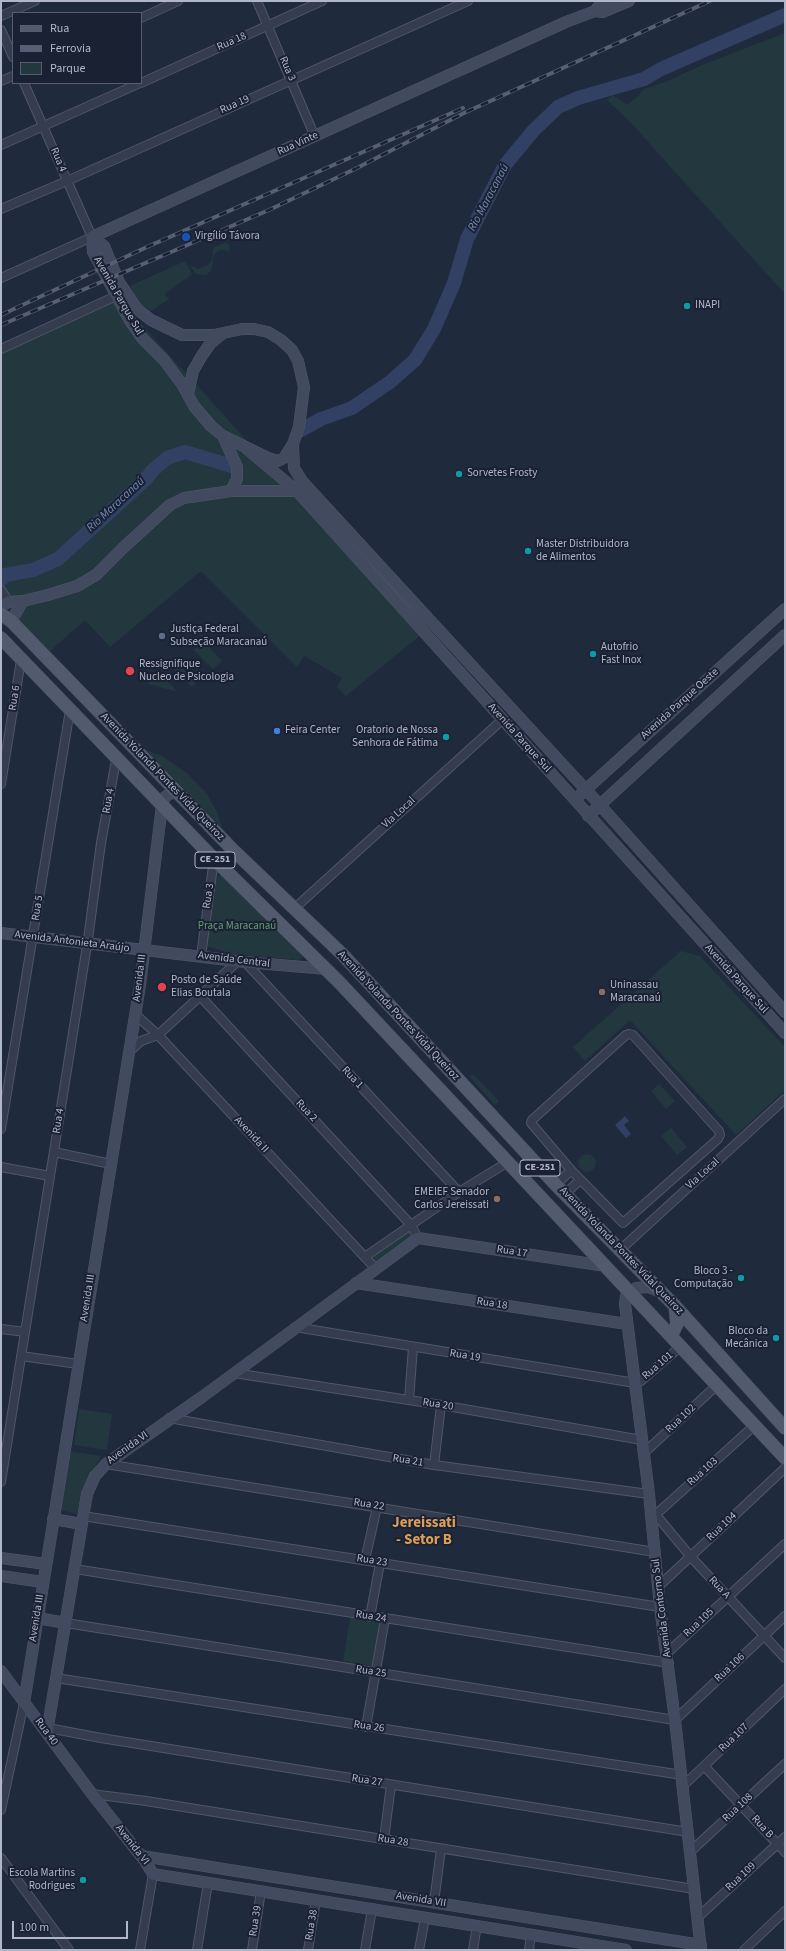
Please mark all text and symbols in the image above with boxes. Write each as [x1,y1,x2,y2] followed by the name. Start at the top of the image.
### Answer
[12,12,142,84] legend
[50,20,69,37] text: Rua
[215,30,249,54] street label: Rua 18
[50,40,91,57] text: Ferrovia
[276,55,298,83] street label: Rua 3
[50,60,86,77] text: Parque
[218,93,252,117] street label: Rua 19
[275,129,321,159] street label: Rua Vinte
[47,146,69,174] street label: Rua 4
[465,162,513,234] water label: Rio Maracanaú
[195,230,260,244] place label: Virgílio Távora
[180,231,192,243] marker: Virgílio Távora
[90,254,146,338] street label: Avenida Parque Sul
[695,299,720,313] place label: INAPI
[682,301,692,311] marker: INAPI
[467,467,537,481] place label: Sorvetes Frosty
[454,469,464,479] marker: Sorvetes Frosty
[84,475,148,535] water label: Rio Maracanaú
[536,538,629,564] place label: Master Distribuidora de Alimentos
[523,546,533,556] marker: Master Distribuidora de Alimentos
[170,623,267,649] place label: Justiça Federal Subseção Maracanaú
[157,631,167,641] marker: Justiça Federal Subseção Maracanaú
[601,641,642,667] place label: Autofrio Fast Inox
[588,649,598,659] marker: Autofrio Fast Inox
[139,658,234,684] place label: Ressignifique Nucleo de Psicologia
[124,665,136,677] marker: Ressignifique Nucleo de Psicologia
[638,666,722,742] street label: Avenida Parque Oeste
[6,684,24,712] street label: Rua 6
[485,701,553,775] street label: Avenida Parque Sul
[97,710,227,844] street label: Avenida Yolanda Pontes Vidal Queiroz
[285,724,340,738] place label: Feira Center
[352,724,438,750] place label: Oratorio de Nossa Senhora de Fátima
[272,726,282,736] marker: Feira Center
[441,732,451,742] marker: Oratorio de Nossa Senhora de Fátima
[100,787,118,815] street label: Rua 4
[380,795,418,831] street label: Via Local
[195,852,235,868] road number: CE-251
[201,882,217,910] street label: Rua 3
[29,894,47,922] street label: Rua 5
[198,920,276,934] park label: Praça Maracanaú
[14,928,130,956] street label: Avenida Antonieta Araújo
[702,942,770,1016] street label: Avenida Parque Sul
[334,948,462,1084] street label: Avenida Yolanda Pontes Vidal Queiroz
[197,949,271,971] street label: Avenida Central
[131,954,149,1002] street label: Avenida III
[171,974,242,1000] place label: Posto de Saúde Elias Boutala
[610,979,661,1005] place label: Uninassau Maracanaú
[156,981,168,993] marker: Posto de Saúde Elias Boutala
[597,987,607,997] marker: Uninassau Maracanaú
[338,1064,366,1092] street label: Rua 1
[292,1097,320,1125] street label: Rua 2
[50,1107,68,1135] street label: Rua 4
[231,1114,271,1156] street label: Avenida II
[684,1156,722,1192] street label: Via Local
[520,1160,560,1176] road number: CE-251
[556,1184,686,1318] street label: Avenida Yolanda Pontes Vidal Queiroz
[414,1186,489,1212] place label: EMEIEF Senador Carlos Jereissati
[492,1194,502,1204] marker: EMEIEF Senador Carlos Jereissati
[496,1243,528,1261] street label: Rua 17
[674,1265,733,1291] place label: Bloco 3 - Computação
[78,1273,98,1323] street label: Avenida III
[736,1273,746,1283] marker: Bloco 3 - Computação
[476,1295,508,1313] street label: Rua 18
[725,1325,768,1351] place label: Bloco da Mecânica
[771,1333,781,1343] marker: Bloco da Mecânica
[449,1347,481,1365] street label: Rua 19
[640,1349,676,1383] street label: Rua 101
[422,1396,454,1414] street label: Rua 20
[663,1402,699,1436] street label: Rua 102
[105,1429,151,1467] street label: Avenida VI
[392,1452,424,1470] street label: Rua 21
[685,1455,721,1489] street label: Rua 103
[353,1496,385,1514] street label: Rua 22
[704,1510,740,1544] street label: Rua 104
[392,1515,456,1550] district label: Jereissati - Setor B
[356,1552,388,1570] street label: Rua 23
[649,1558,675,1658] street label: Avenida Contorno Sul
[705,1574,733,1602] street label: Rua A
[27,1593,47,1643] street label: Avenida III
[681,1606,717,1640] street label: Rua 105
[355,1608,387,1626] street label: Rua 24
[712,1651,748,1685] street label: Rua 106
[355,1663,387,1681] street label: Rua 25
[31,1716,61,1748] street label: Rua 40
[353,1718,385,1736] street label: Rua 26
[716,1721,752,1755] street label: Rua 107
[351,1772,383,1790] street label: Rua 27
[720,1791,756,1825] street label: Rua 108
[748,1813,776,1841] street label: Rua B
[112,1822,152,1868] street label: Avenida VI
[377,1832,409,1850] street label: Rua 28
[723,1860,759,1894] street label: Rua 109
[9,1867,75,1893] place label: Escola Martins Rodrigues
[78,1875,88,1885] marker: Escola Martins Rodrigues
[395,1890,447,1910] street label: Avenida VII
[247,1905,265,1937] street label: Rua 39
[303,1909,321,1941] street label: Rua 38
[14,1913,130,1939] scale bar
[19,1919,49,1936] text: 100 m

